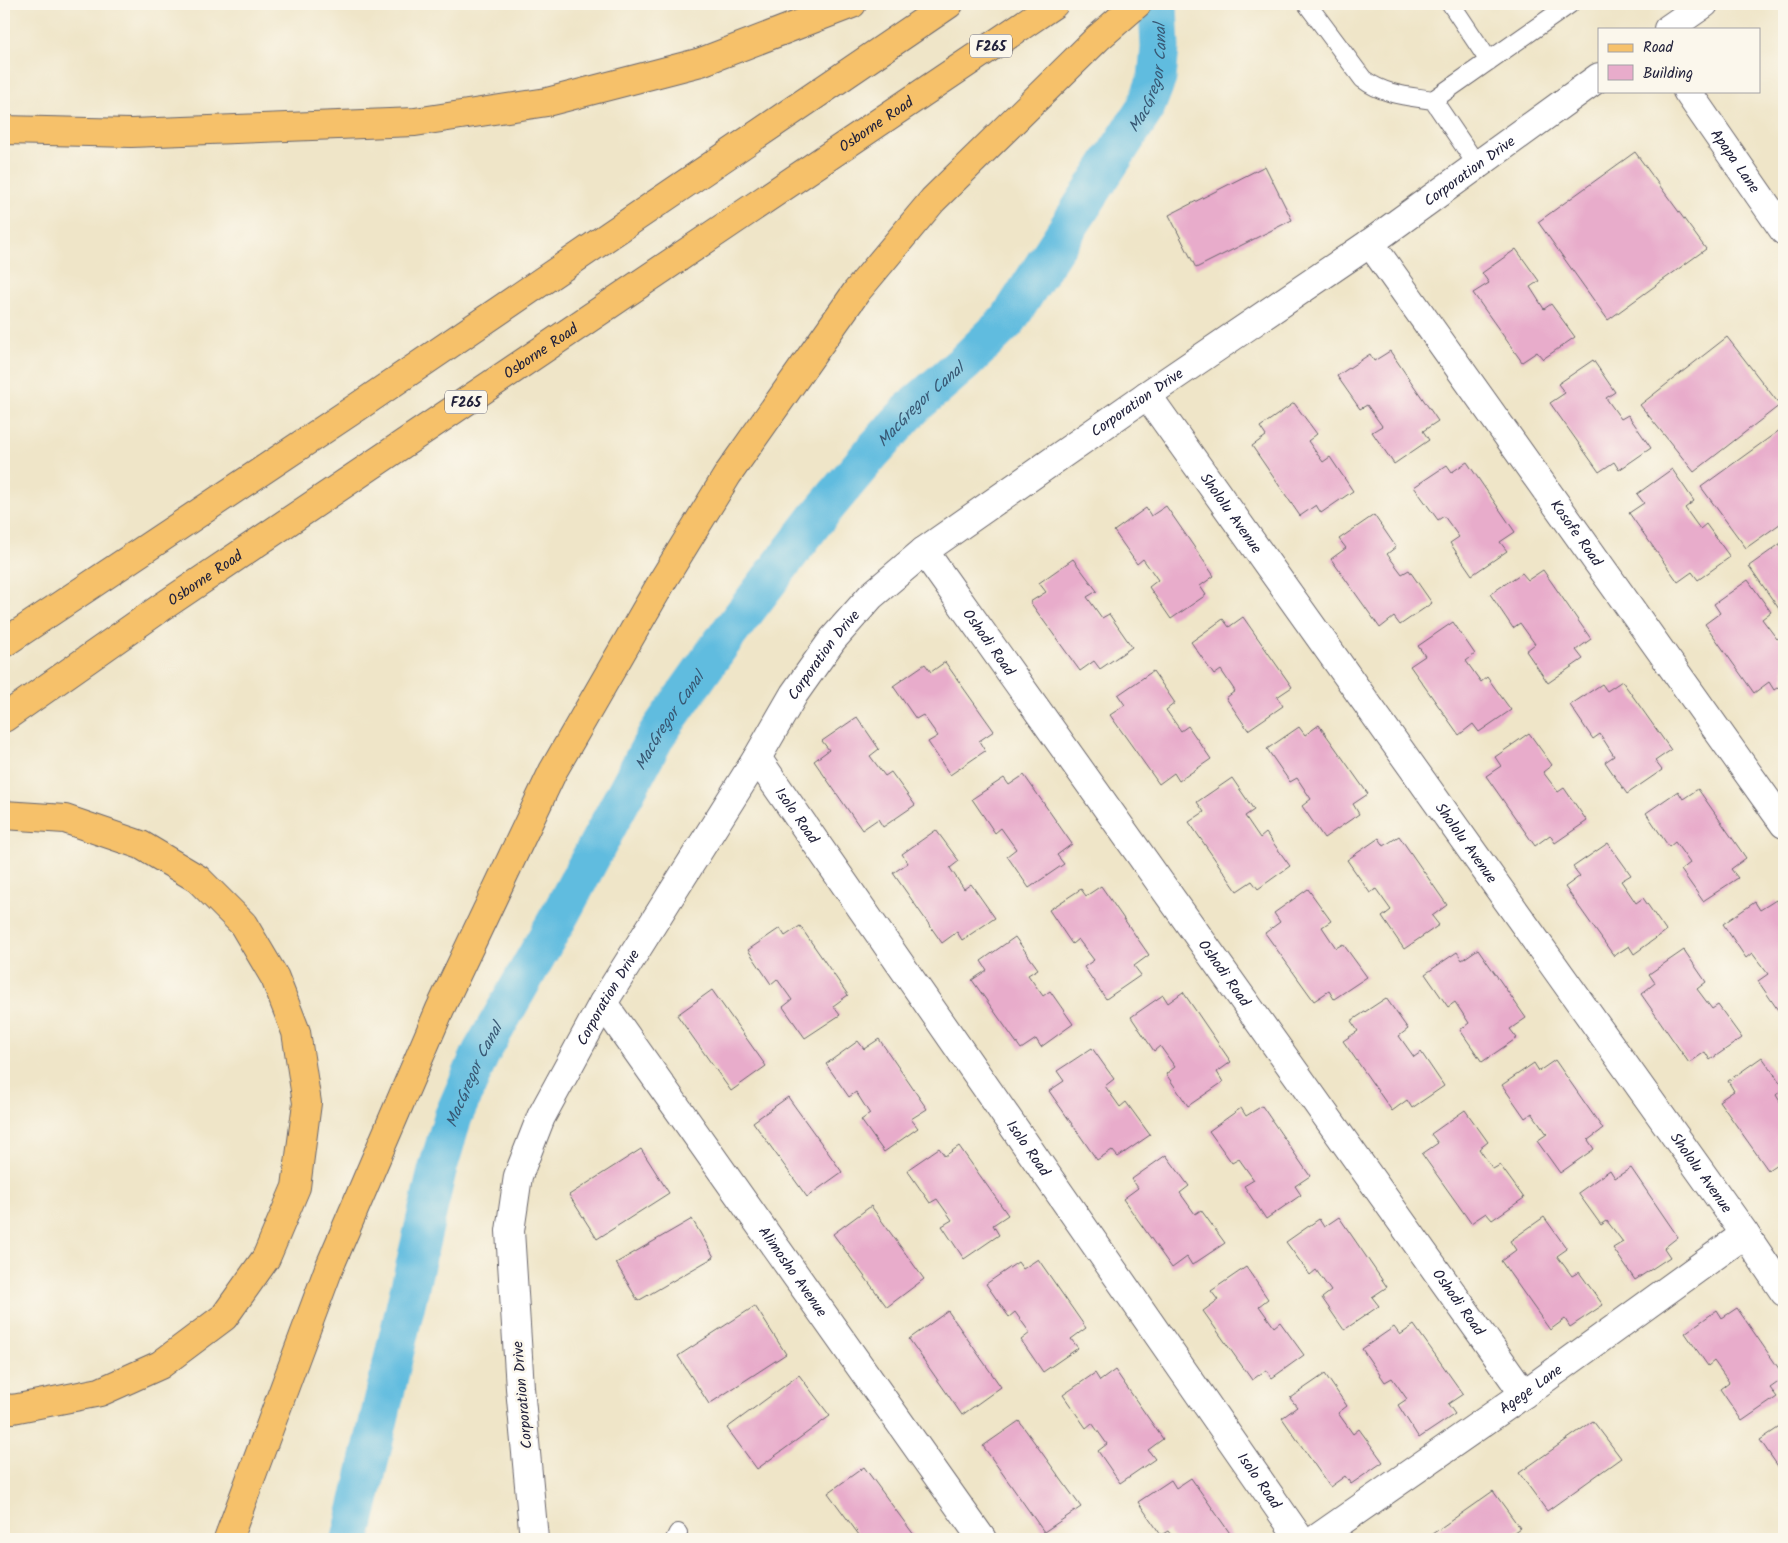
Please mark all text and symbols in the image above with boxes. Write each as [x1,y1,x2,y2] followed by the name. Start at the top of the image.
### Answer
[1122,20,1174,138] water label: MacGregor Canal
[1598,28,1760,92] legend
[970,34,1012,58] road number: F265
[1643,36,1674,60] text: Road
[1643,62,1693,86] text: Building
[834,91,919,159] street label: Osborne Road
[1704,124,1766,199] street label: Apapa Lane
[1419,130,1521,213] street label: Corporation Drive
[499,318,584,386] street label: Osborne Road
[871,355,973,453] water label: MacGregor Canal
[1086,362,1189,444] street label: Corporation Drive
[445,391,487,414] road number: F265
[1193,468,1268,559] street label: Shololu Avenue
[1544,495,1608,572] street label: Kosofe Road
[163,544,248,613] street label: Osborne Road
[956,604,1021,682] street label: Oshodi Road
[782,605,867,705] street label: Corporation Drive
[629,665,713,775] water label: MacGregor Canal
[768,783,825,850] street label: Isolo Road
[1428,798,1503,889] street label: Shololu Avenue
[1191,935,1256,1013] street label: Oshodi Road
[571,945,647,1050] street label: Corporation Drive
[440,1016,511,1130] water label: MacGregor Canal
[999,1115,1056,1182] street label: Isolo Road
[1663,1128,1738,1219] street label: Shololu Avenue
[752,1222,833,1323] street label: Alimosho Avenue
[1426,1264,1490,1342] street label: Oshodi Road
[506,1340,540,1450] street label: Corporation Drive
[1495,1359,1568,1421] street label: Agege Lane
[1230,1448,1287,1515] street label: Isolo Road

